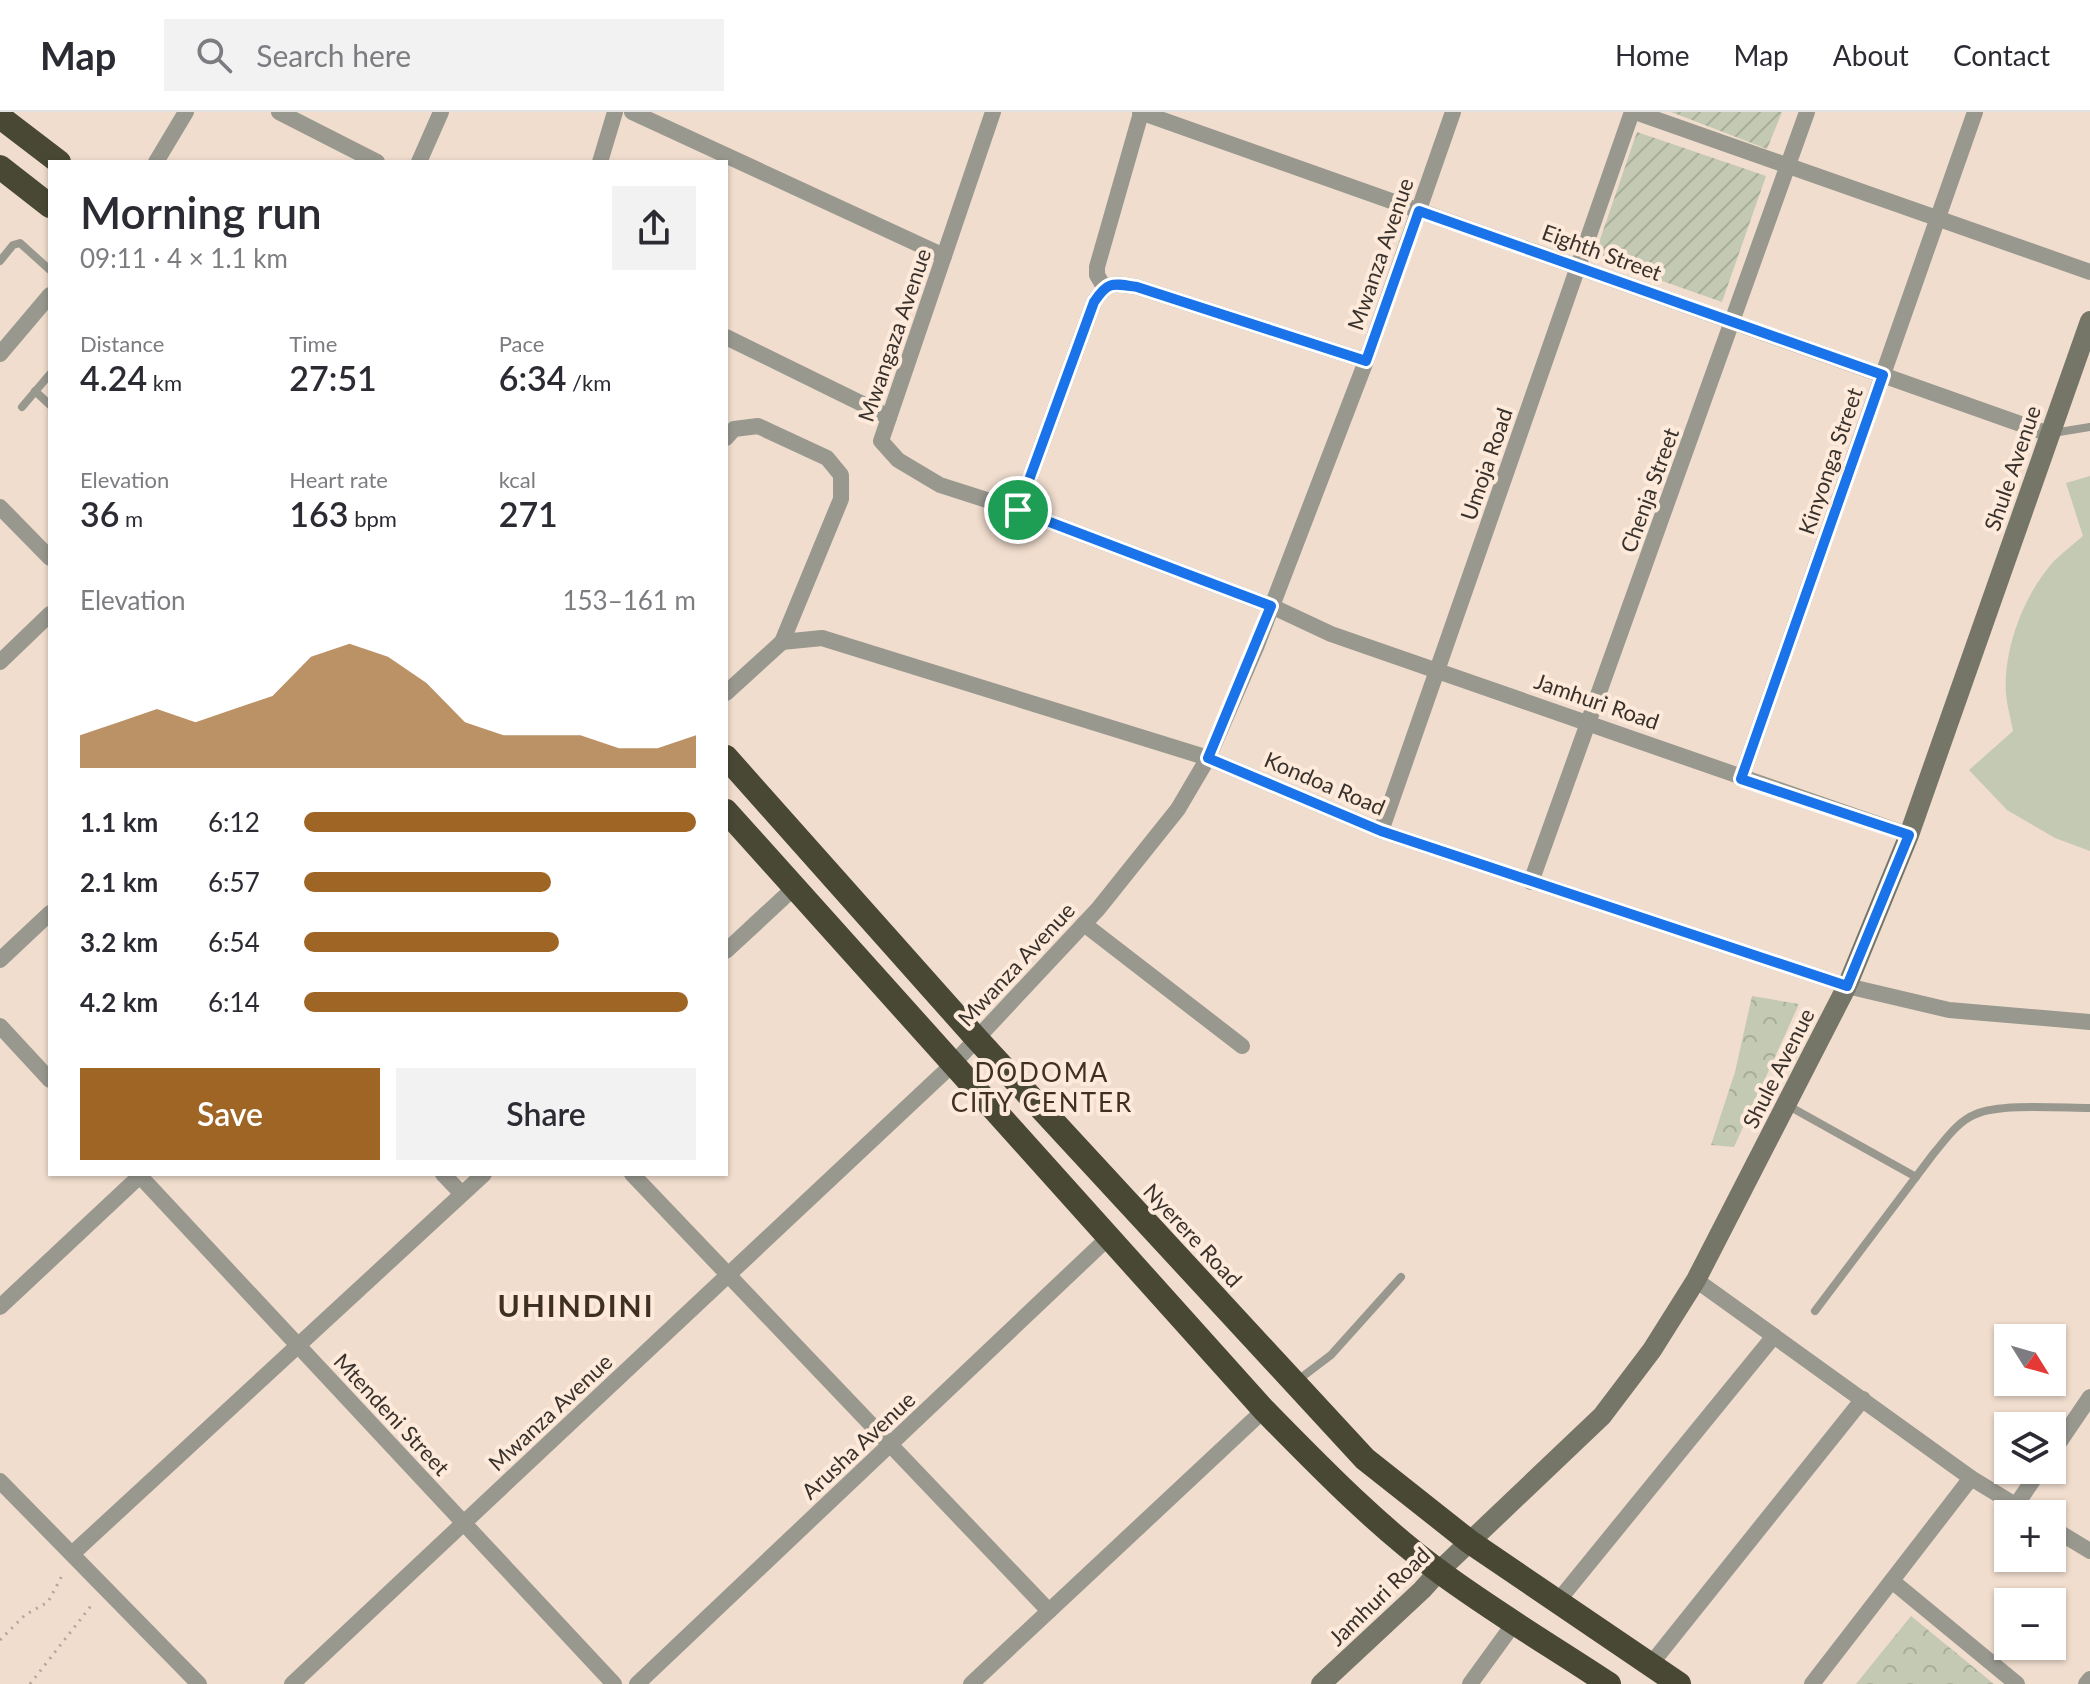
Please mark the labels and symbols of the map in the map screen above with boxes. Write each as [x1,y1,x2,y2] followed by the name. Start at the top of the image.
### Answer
[1341,174,1419,334] street label: Mwanza Avenue
[1539,218,1666,286] street label: Eighth Street
[852,245,936,425] street label: Mwangaza Avenue
[1792,384,1868,538] street label: Kinyonga Street
[1978,402,2046,534] street label: Shule Avenue
[1454,404,1518,524] street label: Umoja Road
[1614,424,1684,556] street label: Chenja Street
[984,476,1052,544] pin
[1531,667,1663,735] street label: Jamhuri Road
[1261,745,1389,821] street label: Kondoa Road
[952,897,1080,1031] street label: Mwanza Avenue
[1736,1004,1820,1132] street label: Shule Avenue
[951,1056,1133,1118] district label: DODOMA CITY CENTER
[1138,1178,1248,1292] street label: Nyerere Road
[497,1287,655,1323] district label: UHINDINI
[1994,1324,2066,1396] north arrow
[329,1347,455,1481] street label: Mtendeni Street
[483,1348,617,1476] street label: Mwanza Avenue
[796,1385,920,1505] street label: Arusha Avenue
[1323,1541,1435,1651] street label: Jamhuri Road

